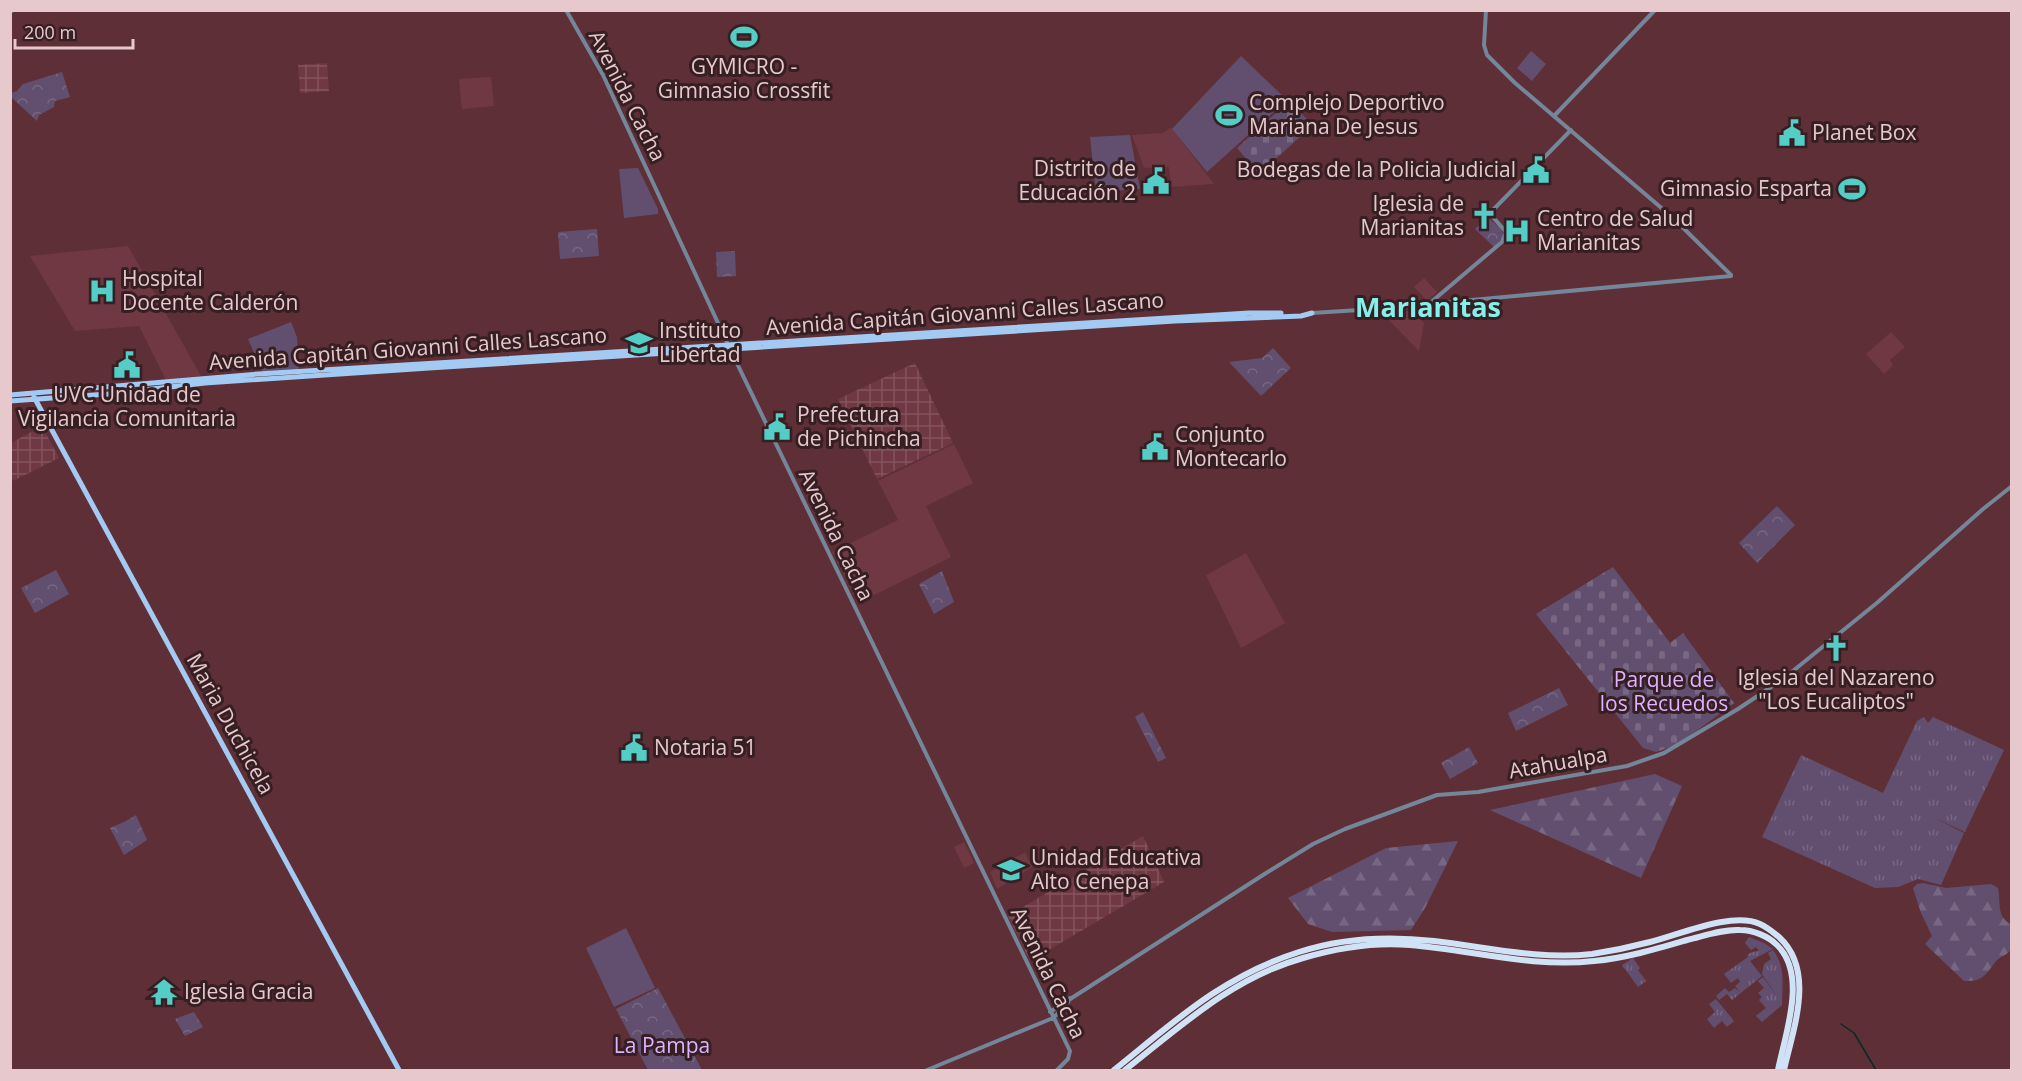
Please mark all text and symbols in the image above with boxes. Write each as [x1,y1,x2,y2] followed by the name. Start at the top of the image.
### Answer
[15,12,134,50] scale bar
[24,20,76,44] text: 200 m
[729,22,759,52] sports icon: GYMICRO - Gimnasio Crossfit
[583,25,673,166] street label: Avenida Cacha
[658,52,830,104] place label: GYMICRO - Gimnasio Crossfit
[1249,88,1445,140] place label: Complejo Deportivo Mariana De Jesus
[1214,100,1244,130] sports icon: Complejo Deportivo Mariana De Jesus
[1777,118,1807,148] public building icon: Planet Box
[1812,118,1916,146] place label: Planet Box
[1019,154,1136,206] place label: Distrito de Educación 2
[1237,155,1516,183] place label: Bodegas de la Policia Judicial
[1521,155,1551,185] public building icon: Bodegas de la Policia Judicial
[1141,166,1171,196] public building icon: Distrito de Educación 2
[1660,174,1832,202] place label: Gimnasio Esparta
[1837,174,1867,204] sports icon: Gimnasio Esparta
[1361,189,1464,241] place label: Iglesia de Marianitas
[1469,201,1499,231] church icon: Iglesia de Marianitas
[1537,204,1693,256] place label: Centro de Salud Marianitas
[1502,216,1532,246] hospital icon: Centro de Salud Marianitas
[122,264,298,316] place label: Hospital Docente Calderón
[87,276,117,306] hospital icon: Hospital Docente Calderón
[765,285,1165,341] street label: Avenida Capitán Giovanni Calles Lascano
[1355,288,1501,325] district label: Marianitas
[659,316,741,368] place label: Instituto Libertad
[208,320,608,376] street label: Avenida Capitán Giovanni Calles Lascano
[624,328,654,358] school or university icon: Instituto Libertad
[112,350,142,380] public building icon: UVC Unidad de Vigilancia Comunitaria
[18,380,236,432] place label: UVC Unidad de Vigilancia Comunitaria
[797,400,921,452] place label: Prefectura de Pichincha
[762,412,792,442] public building icon: Prefectura de Pichincha
[1175,420,1287,472] place label: Conjunto Montecarlo
[1140,432,1170,462] public building icon: Conjunto Montecarlo
[793,464,881,605] street label: Avenida Cacha
[1821,633,1851,663] church icon: Iglesia del Nazareno "Los Eucaliptos"
[181,648,281,799] street label: Maria Duchicela
[1737,663,1935,715] place label: Iglesia del Nazareno "Los Eucaliptos"
[1600,665,1728,717] park label: Parque de los Recuedos
[619,733,649,763] public building icon: Notaria 51
[654,733,757,761] place label: Notaria 51
[1506,740,1609,784] street label: Atahualpa
[1031,843,1201,895] place label: Unidad Educativa Alto Cenepa
[996,855,1026,885] school or university icon: Unidad Educativa Alto Cenepa
[1005,902,1093,1043] street label: Avenida Cacha
[149,977,179,1007] temple icon: Iglesia Gracia
[184,977,313,1005] place label: Iglesia Gracia
[614,1031,710,1059] park label: La Pampa

